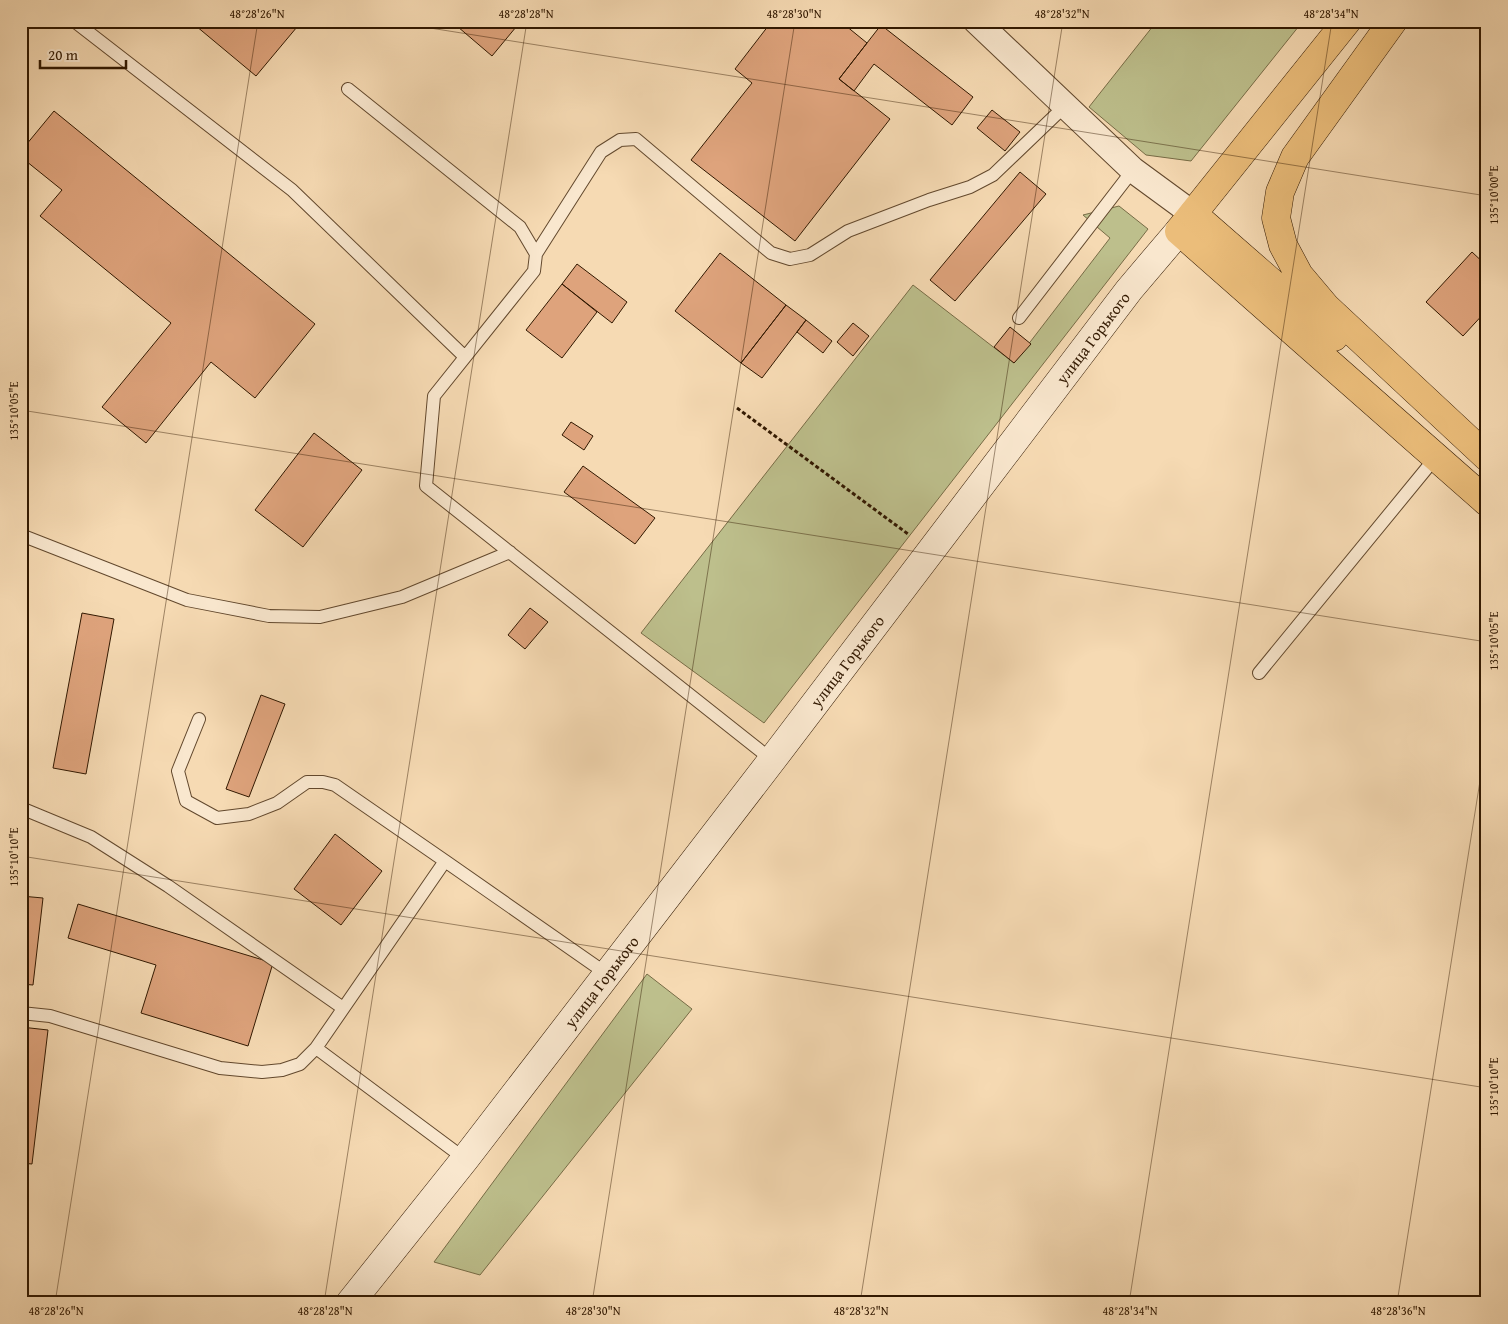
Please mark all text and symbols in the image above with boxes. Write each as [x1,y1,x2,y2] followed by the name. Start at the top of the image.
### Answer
[229,5,285,22] text: 48°28'26"N
[498,5,554,22] text: 48°28'28"N
[766,5,822,22] text: 48°28'30"N
[1034,5,1090,22] text: 48°28'32"N
[1303,5,1359,22] text: 48°28'34"N
[40,38,126,70] scale bar
[48,44,79,65] text: 20 m
[1485,165,1502,225] text: 135°10'00"E
[1049,287,1136,390] street label: улица Горького
[5,381,22,441] text: 135°10'05"E
[804,610,890,713] street label: улица Горького
[1485,611,1502,671] text: 135°10'05"E
[5,827,22,887] text: 135°10'10"E
[558,931,645,1034] street label: улица Горького
[1485,1057,1502,1117] text: 135°10'10"E
[28,1302,84,1319] text: 48°28'26"N
[297,1302,353,1319] text: 48°28'28"N
[565,1302,621,1319] text: 48°28'30"N
[833,1302,889,1319] text: 48°28'32"N
[1102,1302,1158,1319] text: 48°28'34"N
[1370,1302,1426,1319] text: 48°28'36"N

